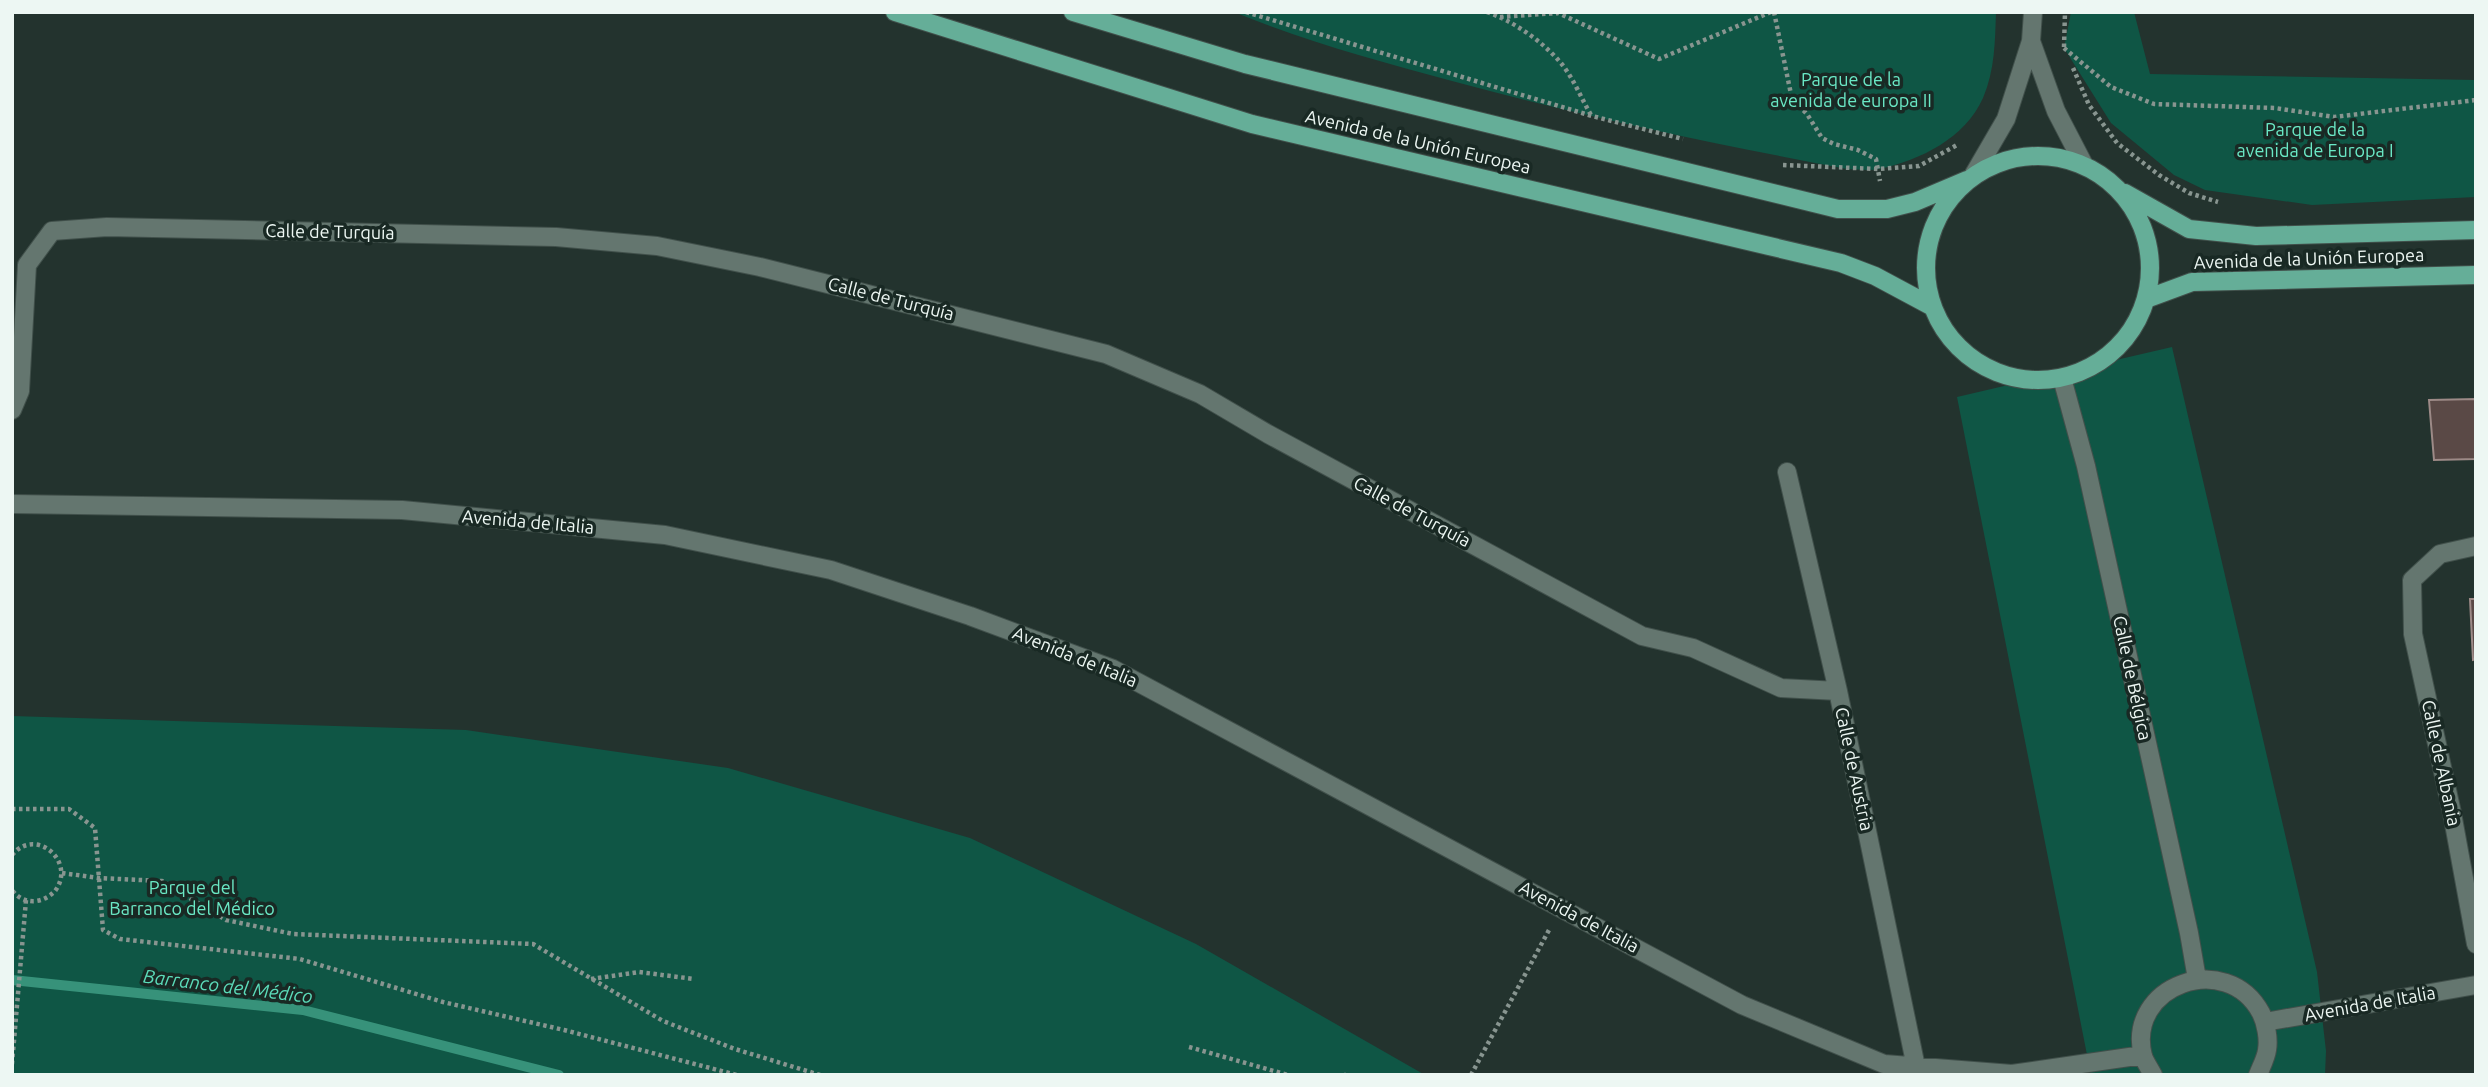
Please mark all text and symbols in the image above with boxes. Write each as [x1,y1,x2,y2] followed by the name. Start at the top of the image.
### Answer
[1770,69,1932,110] park label: Parque de la avenida de europa II
[1304,105,1533,177] street label: Avenida de la Unión Europea
[2236,119,2394,160] park label: Parque de la avenida de Europa I
[265,220,395,242] street label: Calle de Turquía
[2193,244,2425,272] street label: Avenida de la Unión Europea
[826,273,956,323] street label: Calle de Turquía
[1351,472,1474,550] street label: Calle de Turquía
[461,505,595,537] street label: Avenida de Italia
[2110,614,2156,742] street label: Calle de Bélgica
[1010,622,1141,690] street label: Avenida de Italia
[2419,698,2465,828] street label: Calle de Albania
[1832,705,1878,832] street label: Calle de Austria
[1516,876,1643,956] street label: Avenida de Italia
[109,877,275,918] park label: Parque del Barranco del Médico
[142,965,314,1007] water label: Barranco del Médico
[2303,982,2437,1024] street label: Avenida de Italia

